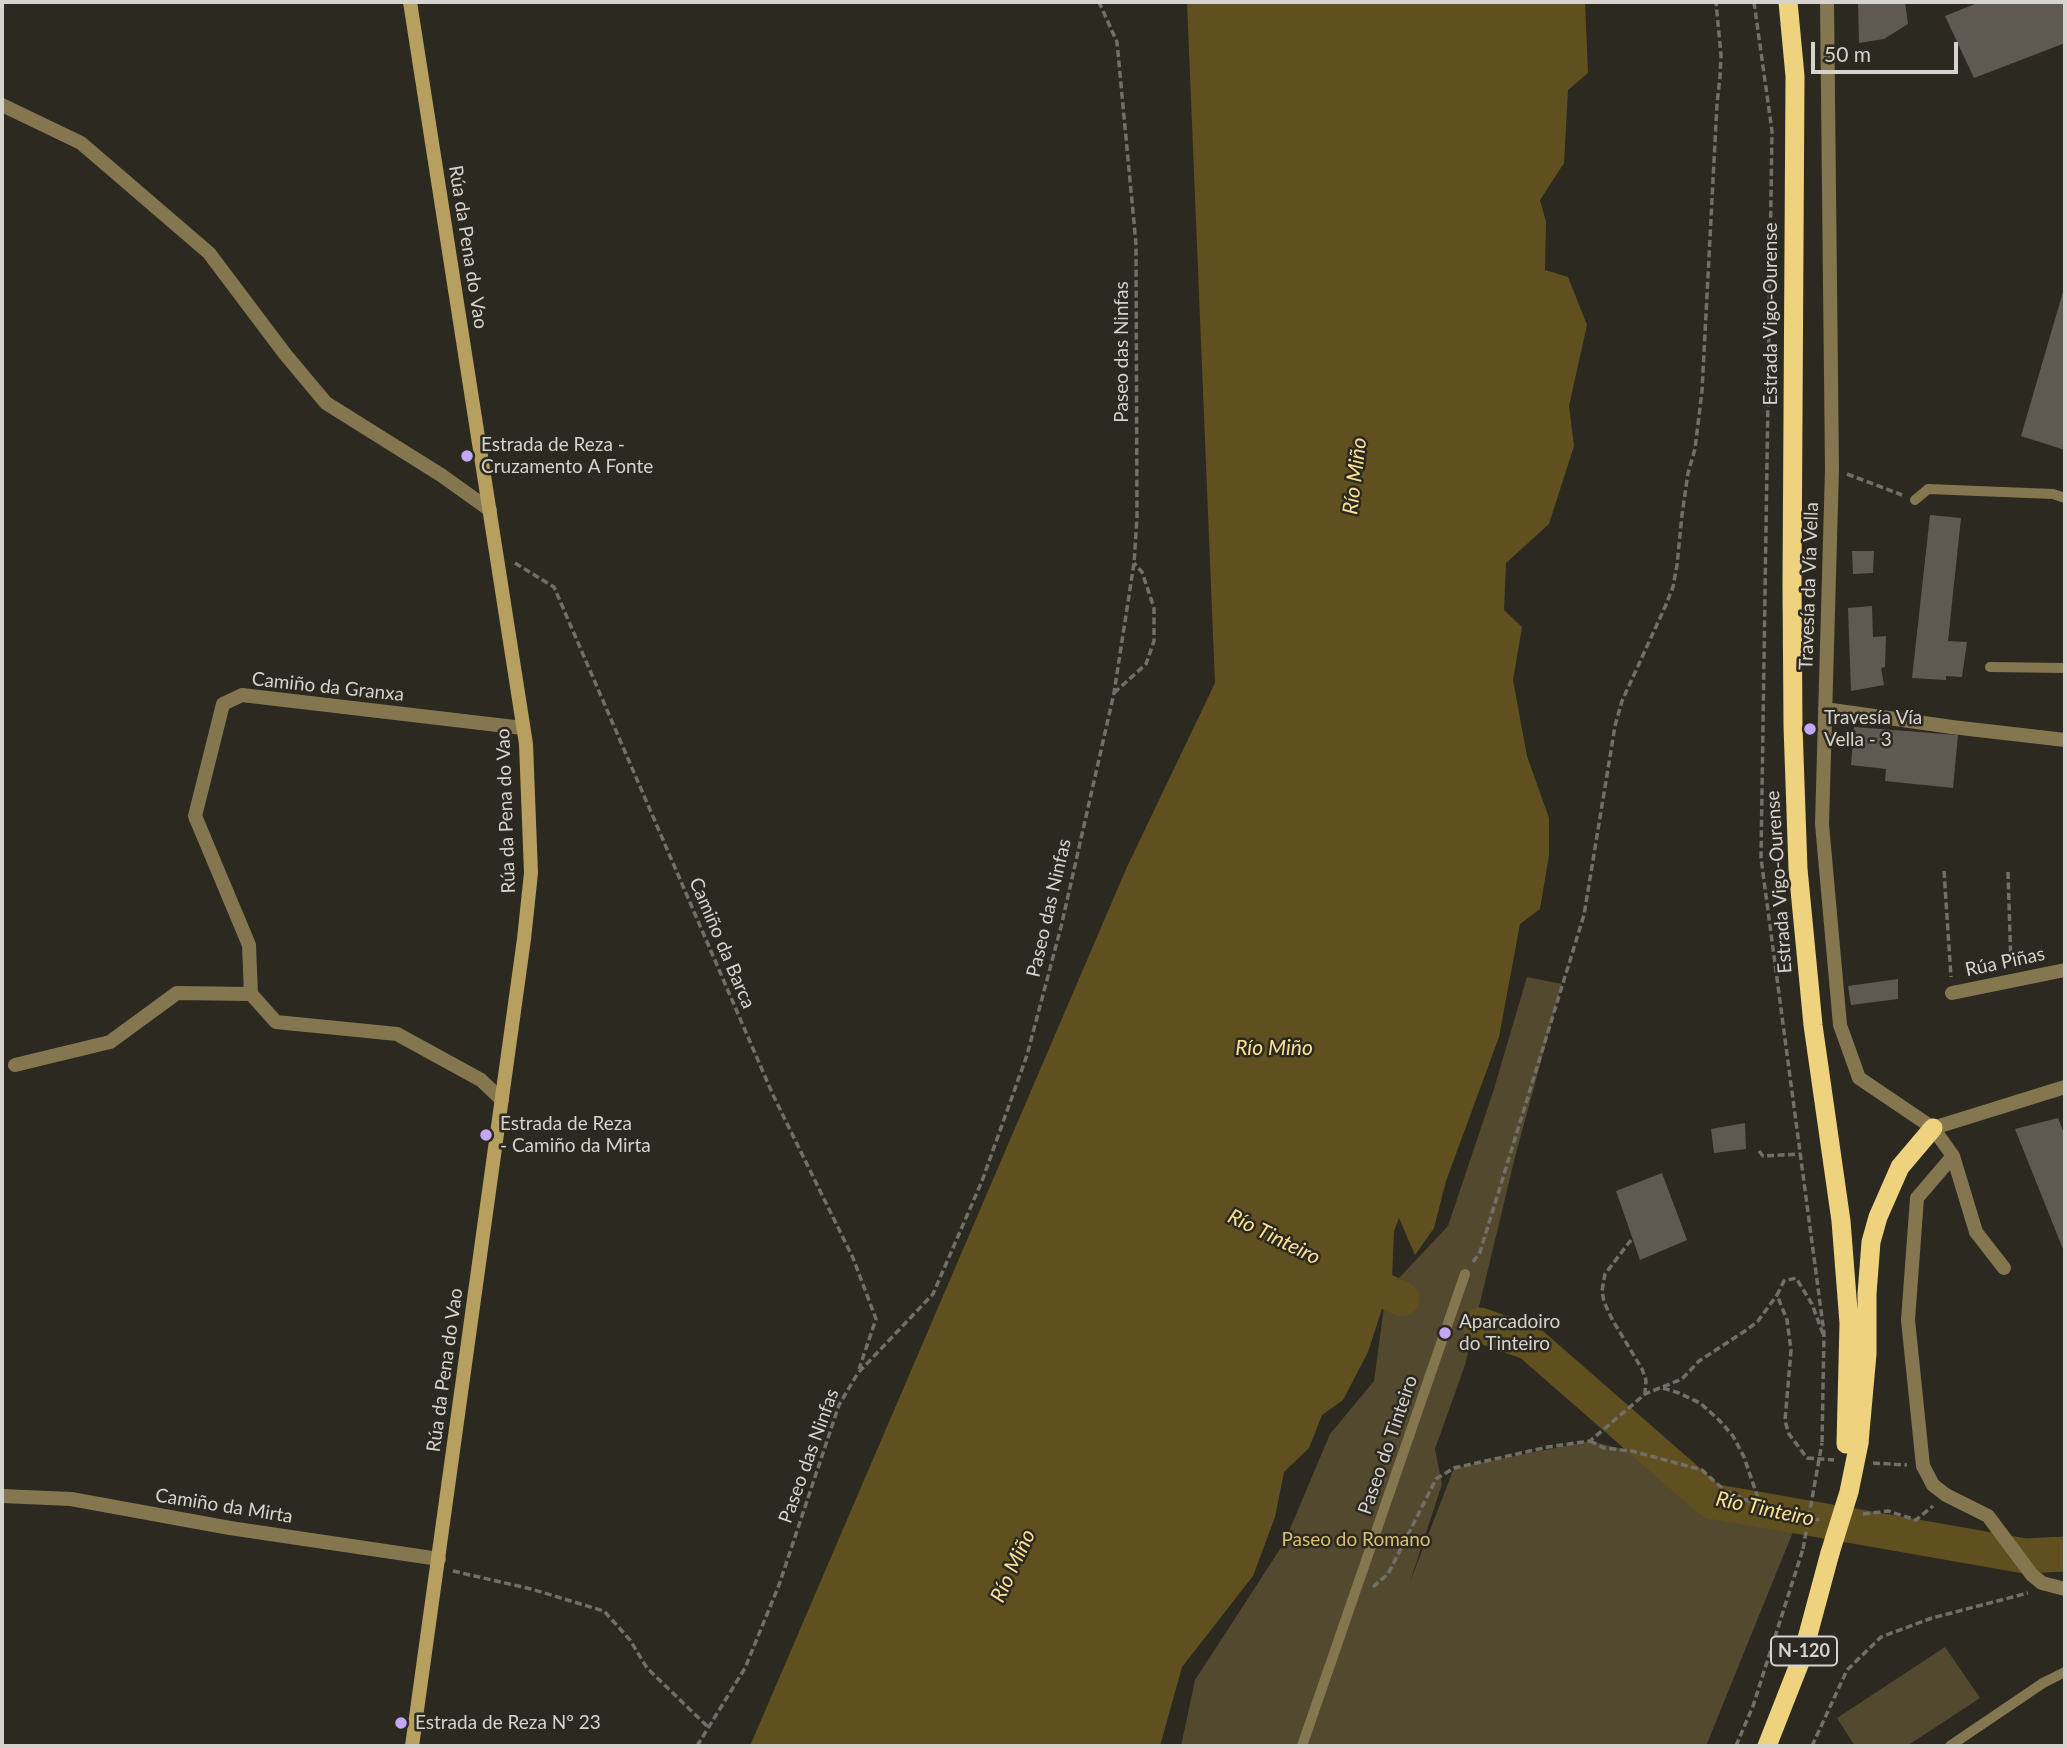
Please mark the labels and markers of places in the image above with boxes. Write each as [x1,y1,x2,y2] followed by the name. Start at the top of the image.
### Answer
[481,434,653,478] place label: Estrada de Reza - Cruzamento A Fonte
[459,448,475,464] marker: Estrada de Reza - Cruzamento A Fonte
[1824,707,1922,751] place label: Travesía Vía Vella - 3
[1802,721,1818,737] marker: Travesía Vía Vella - 3
[500,1113,651,1157] place label: Estrada de Reza - Camiño da Mirta
[478,1127,494,1143] marker: Estrada de Reza - Camiño da Mirta
[1459,1311,1560,1355] place label: Aparcadoiro do Tinteiro
[1437,1325,1453,1341] marker: Aparcadoiro do Tinteiro
[415,1712,601,1734] place label: Estrada de Reza Nº 23
[393,1715,409,1731] marker: Estrada de Reza Nº 23

